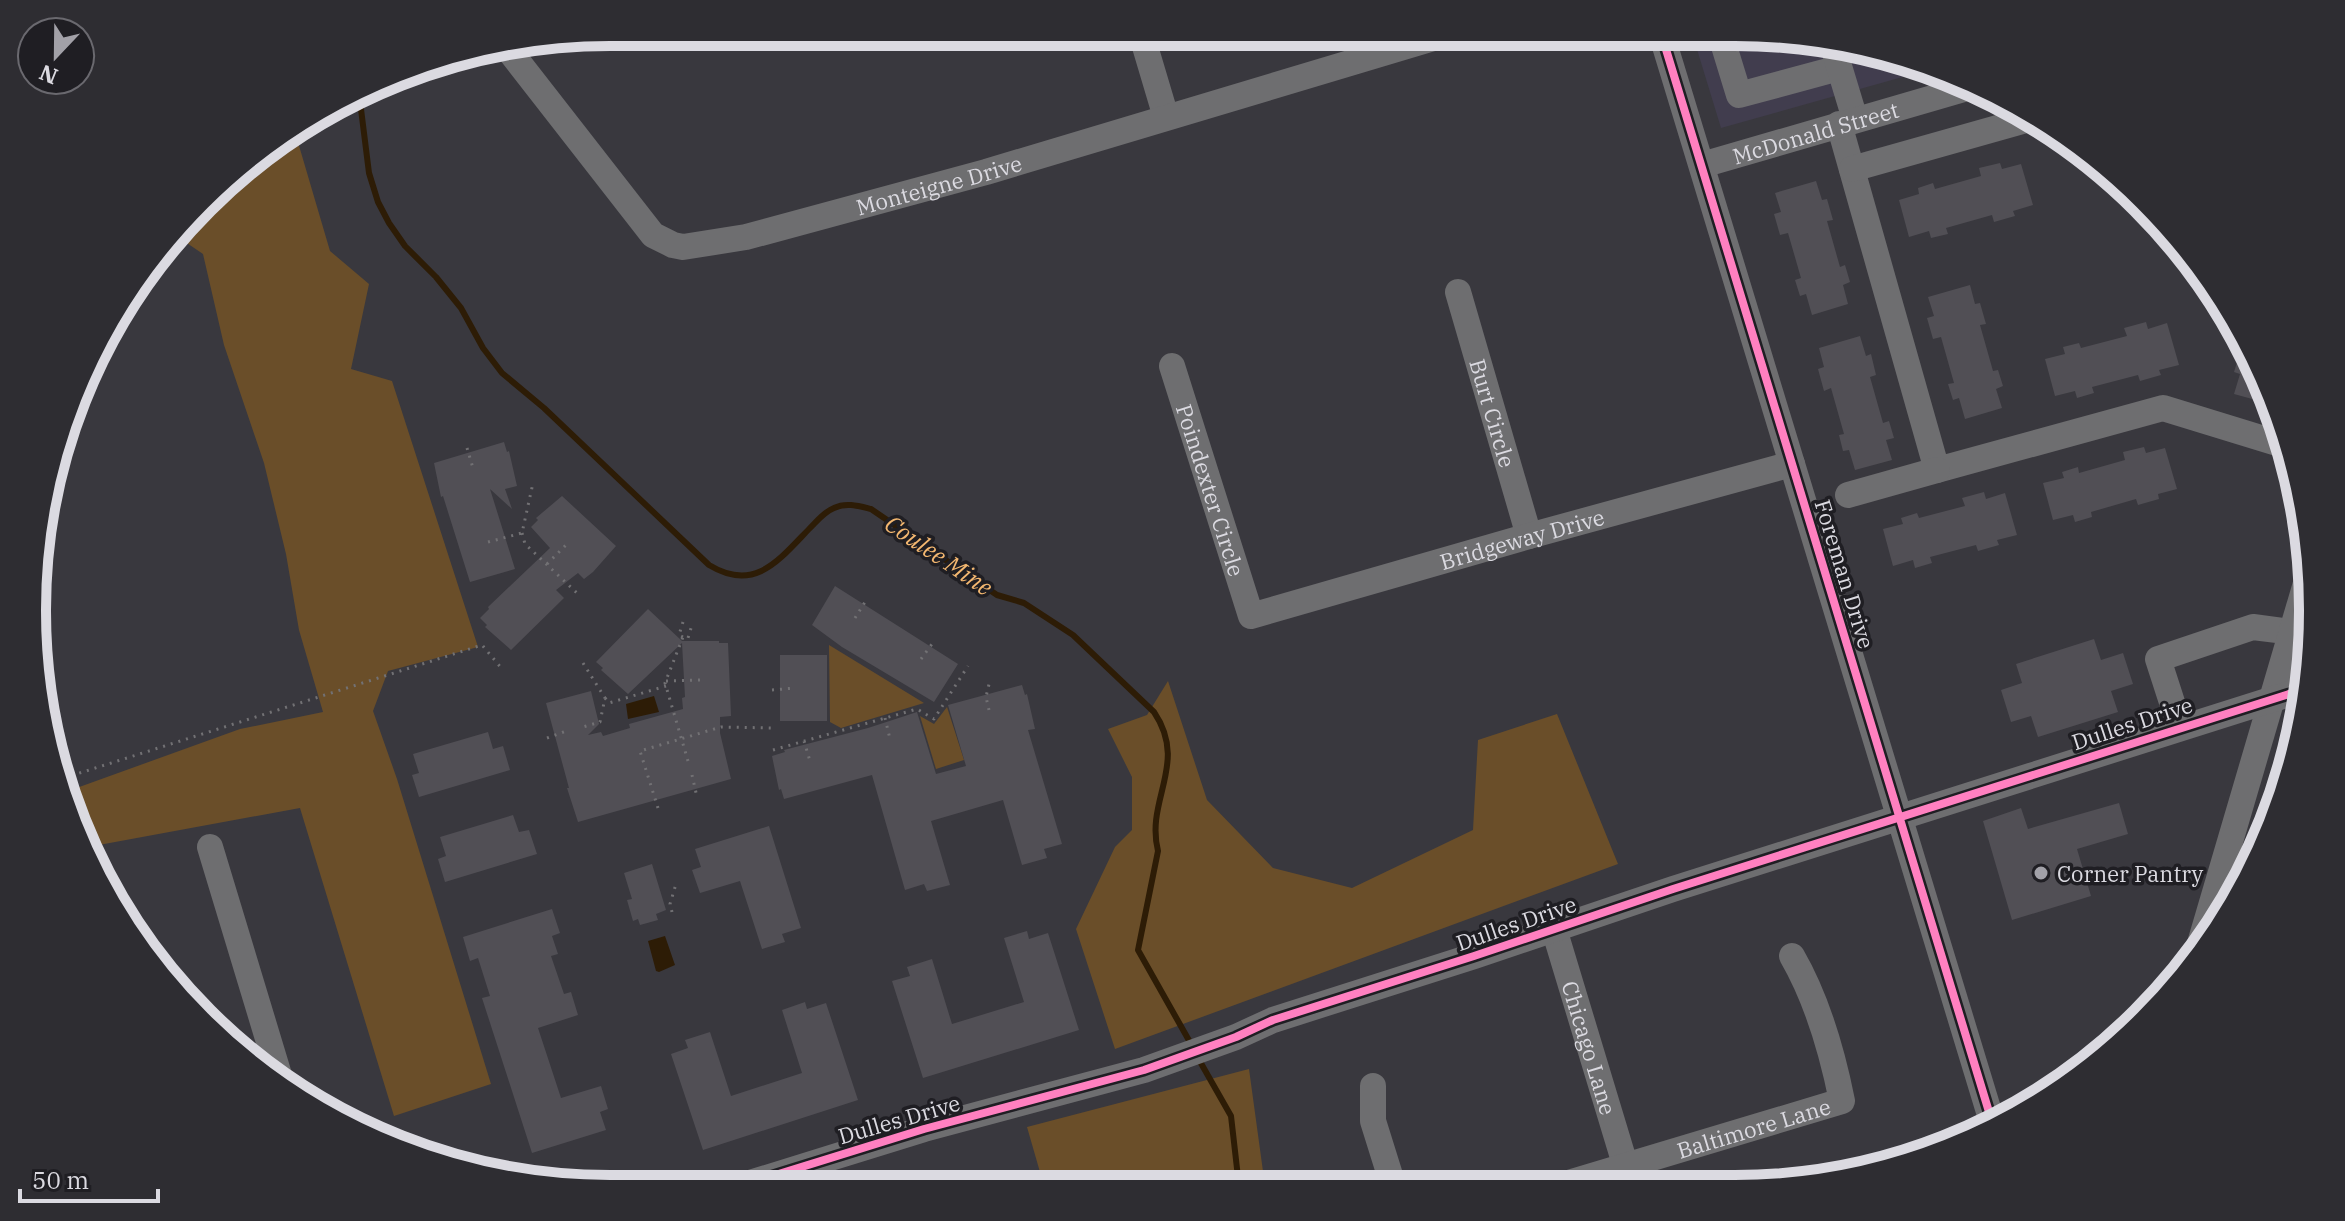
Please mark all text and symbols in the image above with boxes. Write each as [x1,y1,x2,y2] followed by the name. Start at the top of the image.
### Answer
[16,16,96,96] north arrow
[35,58,62,92] text: N
[1729,94,1902,170] street label: McDonald Street
[853,148,1025,221] street label: Monteigne Drive
[1464,355,1523,471] street label: Burt Circle
[1170,400,1252,580] street label: Poindexter Circle
[1809,496,1881,652] street label: Foreman Drive
[1436,502,1607,575] street label: Bridgeway Drive
[879,507,999,603] water label: Coulee Mine
[2068,690,2196,756] street label: Dulles Drive
[2057,859,2204,888] place label: Corner Pantry
[2032,864,2050,882] marker: Corner Pantry
[1452,889,1580,957] street label: Dulles Drive
[1556,977,1624,1118] street label: Chicago Lane
[835,1088,963,1150] street label: Dulles Drive
[1673,1091,1834,1164] street label: Baltimore Lane
[20,1153,158,1203] scale bar
[32,1164,89,1196] text: 50 m

